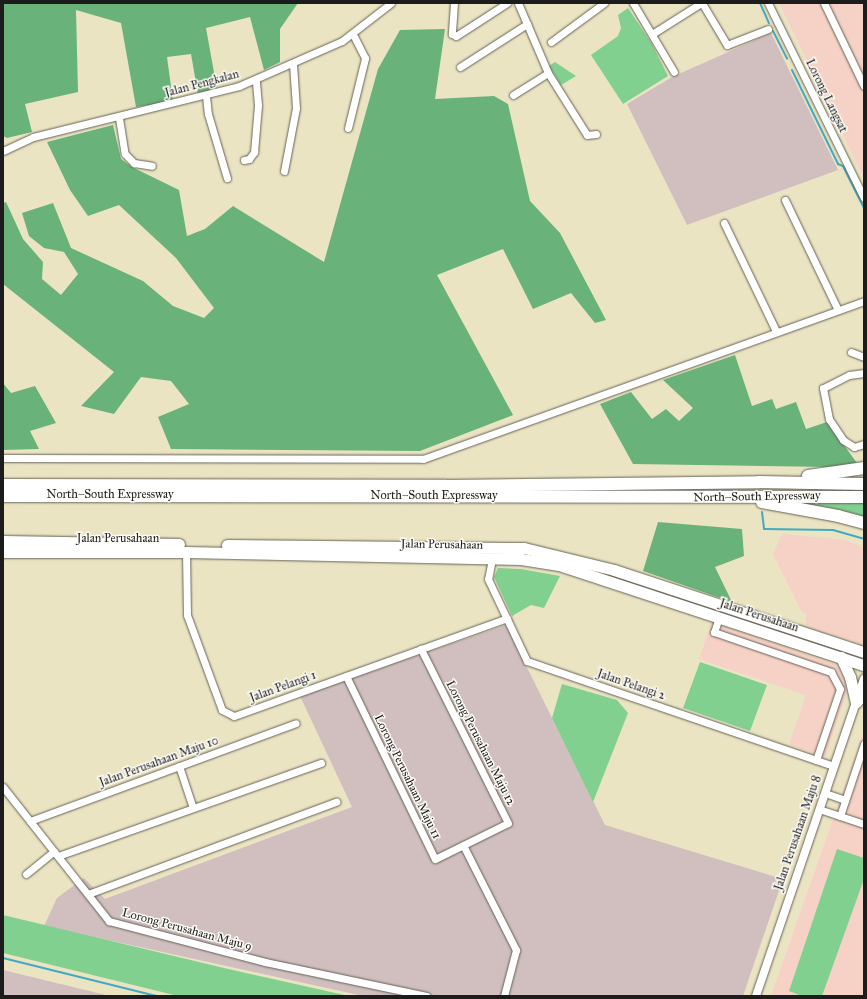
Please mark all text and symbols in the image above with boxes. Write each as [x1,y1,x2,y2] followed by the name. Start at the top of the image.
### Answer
[802,57,850,135] street label: Lorong Langsat
[163,67,241,101] street label: Jalan Pengkalan
[46,488,174,502] street label: North–South Expressway
[370,489,498,503] street label: North–South Expressway
[693,489,821,505] street label: North–South Expressway
[77,532,159,546] street label: Jalan Perusahaan
[401,537,483,553] street label: Jalan Perusahaan
[718,596,800,636] street label: Jalan Perusahaan
[595,667,667,703] street label: Jalan Pelangi 2
[248,668,318,706] street label: Jalan Pelangi 1
[442,678,518,808] street label: Lorong Perusahaan Maju 12
[371,712,443,842] street label: Lorong Perusahaan Maju 11
[97,734,221,790] street label: Jalan Perusahaan Maju 10
[772,774,824,892] street label: Jalan Perusahaan Maju 8
[120,906,254,954] street label: Lorong Perusahaan Maju 9

